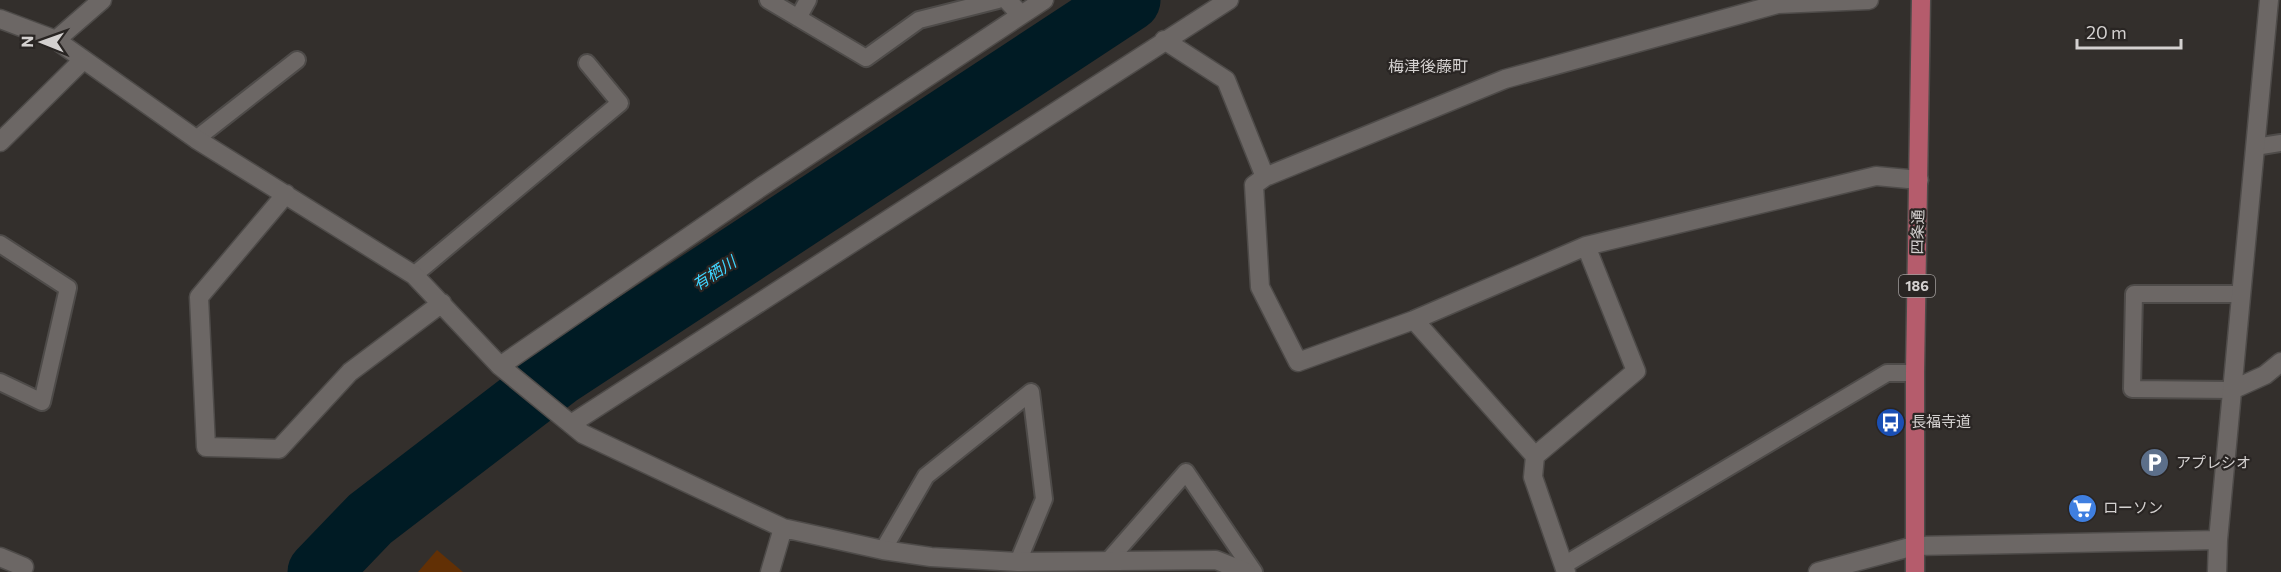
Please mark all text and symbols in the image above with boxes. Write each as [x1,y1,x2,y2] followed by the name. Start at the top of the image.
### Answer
[12,12,72,72] north arrow
[2077,12,2180,50] scale bar
[2086,21,2127,43] text: 20 m
[17,36,36,48] text: N
[1388,56,1468,75] district label: 梅津後藤町
[1908,209,1926,255] street label: 四条通
[688,250,741,294] water label: 有栖川
[1899,275,1935,297] road number: 186
[1874,406,1906,438] bus stop icon: 長福寺道
[1911,412,1971,430] place label: 長福寺道
[2139,447,2171,479] parking icon: アプレシオ
[2176,453,2251,471] place label: アプレシオ
[2066,492,2098,524] supermarket icon: ローソン
[2103,498,2163,516] place label: ローソン

